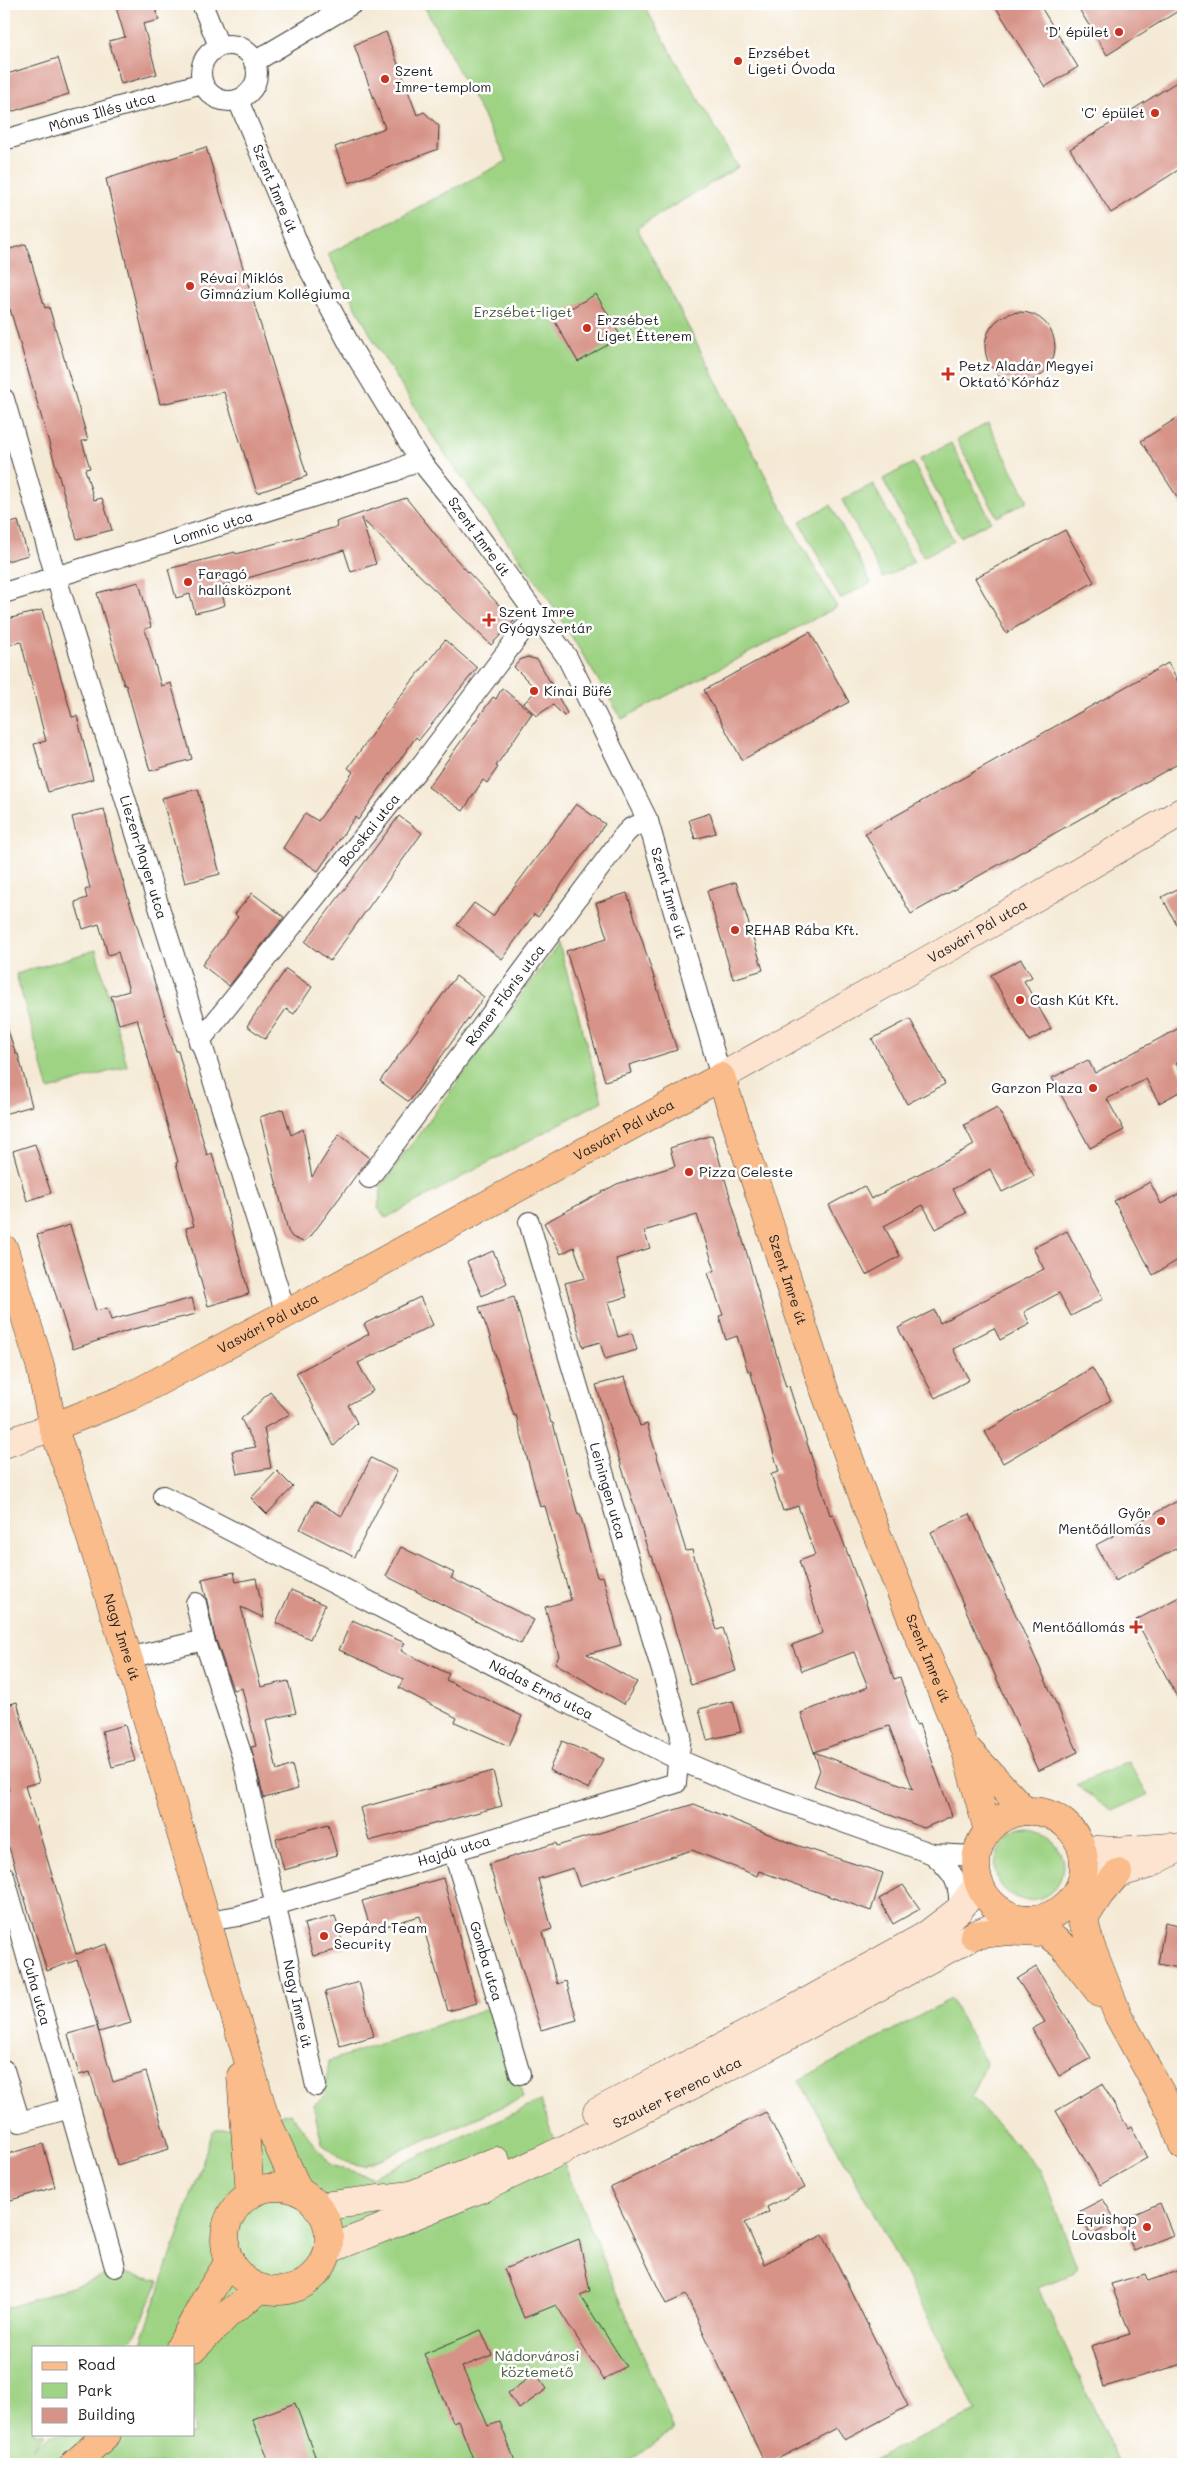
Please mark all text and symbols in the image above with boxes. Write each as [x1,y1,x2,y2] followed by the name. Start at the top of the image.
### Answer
[1045,22,1109,41] place label: 'D' épület
[1113,26,1125,38] marker: 'D' épület
[748,43,836,78] place label: Erzsébet Ligeti Óvoda
[732,55,744,67] marker: Erzsébet Ligeti Óvoda
[395,61,492,96] place label: Szent Imre-templom
[379,73,391,85] marker: Szent Imre-templom
[46,87,158,136] street label: Mónus Illés utca
[1081,103,1145,122] place label: 'C' épület
[1149,107,1161,119] marker: 'C' épület
[249,141,302,235] street label: Szent Imre út
[200,268,350,303] place label: Révai Miklós Gimnázium Kollégiuma
[184,280,196,292] marker: Révai Miklós Gimnázium Kollégiuma
[474,302,572,321] park label: Erzsébet-liget
[597,310,692,345] place label: Erzsébet Liget Étterem
[581,322,593,334] marker: Erzsébet Liget Étterem
[959,356,1094,391] place label: Petz Aladár Megyei Oktató Kórház
[941,367,955,381] marker: Petz Aladár Megyei Oktató Kórház
[444,493,515,580] street label: Szent Imre út
[171,506,255,549] street label: Lomnic utca
[198,564,292,599] place label: Faragó hallásközpont
[182,576,194,588] marker: Faragó hallásközpont
[499,602,593,637] place label: Szent Imre Gyógyszertár
[483,614,495,626] marker: Szent Imre Gyógyszertár
[544,681,612,700] place label: Kínai Büfé
[528,685,540,697] marker: Kínai Büfé
[334,789,404,870] street label: Bocskai utca
[116,793,172,921] street label: Liezen-Mayer utca
[647,845,691,941] street label: Szent Imre út
[924,894,1030,967] street label: Vasvári Pál utca
[745,920,859,939] place label: REHAB Rába Kft.
[729,924,741,936] marker: REHAB Rába Kft.
[461,940,549,1049] street label: Rómer Flóris utca
[1030,990,1119,1009] place label: Cash Kút Kft.
[1014,994,1026,1006] marker: Cash Kút Kft.
[991,1078,1083,1097] place label: Garzon Plaza
[1087,1082,1099,1094] marker: Garzon Plaza
[570,1094,677,1165] street label: Vasvári Pál utca
[699,1162,793,1181] place label: Pizza Celeste
[683,1166,695,1178] marker: Pizza Celeste
[764,1232,812,1327] street label: Szent Imre út
[214,1288,322,1358] street label: Vasvári Pál utca
[586,1440,631,1541] street label: Leiningen utca
[1058,1503,1151,1538] place label: Győr Mentőállomás
[1155,1515,1167,1527] marker: Győr Mentőállomás
[100,1591,145,1683] street label: Nagy Imre út
[902,1611,955,1705] street label: Szent Imre út
[1032,1617,1125,1636] place label: Mentőállomás
[1129,1620,1143,1634] marker: Mentőállomás
[486,1655,597,1724] street label: Nádas Ernő utca
[415,1830,493,1870] street label: Hajdú utca
[334,1918,427,1953] place label: Gepárd Team Security
[466,1919,508,2003] street label: Gomba utca
[318,1930,330,1942] marker: Gepárd Team Security
[19,1955,56,2027] street label: Cuha utca
[279,1958,317,2050] street label: Nagy Imre út
[609,2052,745,2133] street label: Szauter Ferenc utca
[1072,2209,1137,2244] place label: Equishop Lovasbolt
[1141,2221,1153,2233] marker: Equishop Lovasbolt
[32,2346,195,2436] legend
[494,2346,580,2381] park label: Nádorvárosi köztemető
[78,2354,115,2374] text: Road
[78,2380,112,2400] text: Park
[78,2404,135,2424] text: Building

